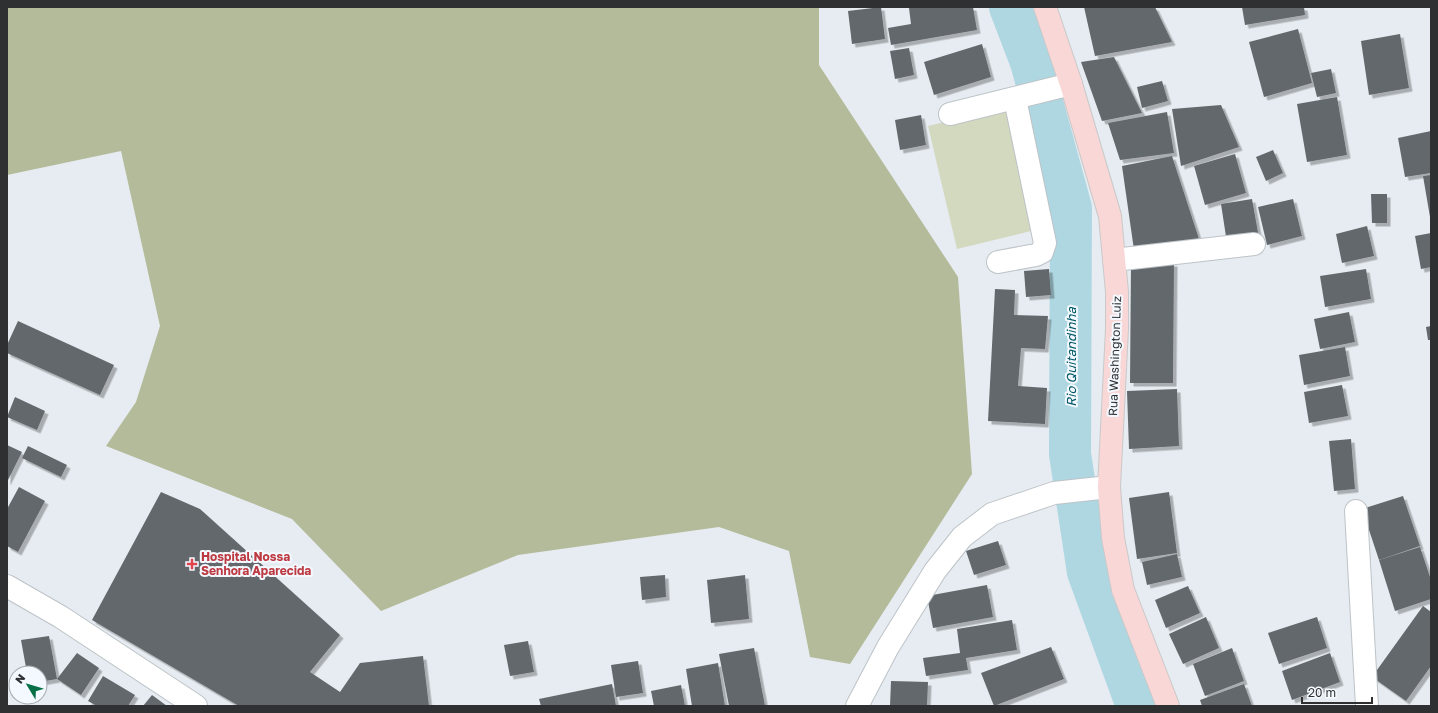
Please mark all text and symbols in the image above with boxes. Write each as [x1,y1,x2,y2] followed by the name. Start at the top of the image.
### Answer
[1105,296,1124,416] street label: Rua Washington Luiz
[1063,306,1079,407] water label: Rio Quitandinha
[201,549,311,578] place label: Hospital Nossa Senhora Aparecida
[186,558,198,570] marker: Hospital Nossa Senhora Aparecida
[8,665,48,705] north arrow
[12,671,27,686] text: N
[1302,679,1372,705] scale bar
[1308,685,1336,700] text: 20 m

